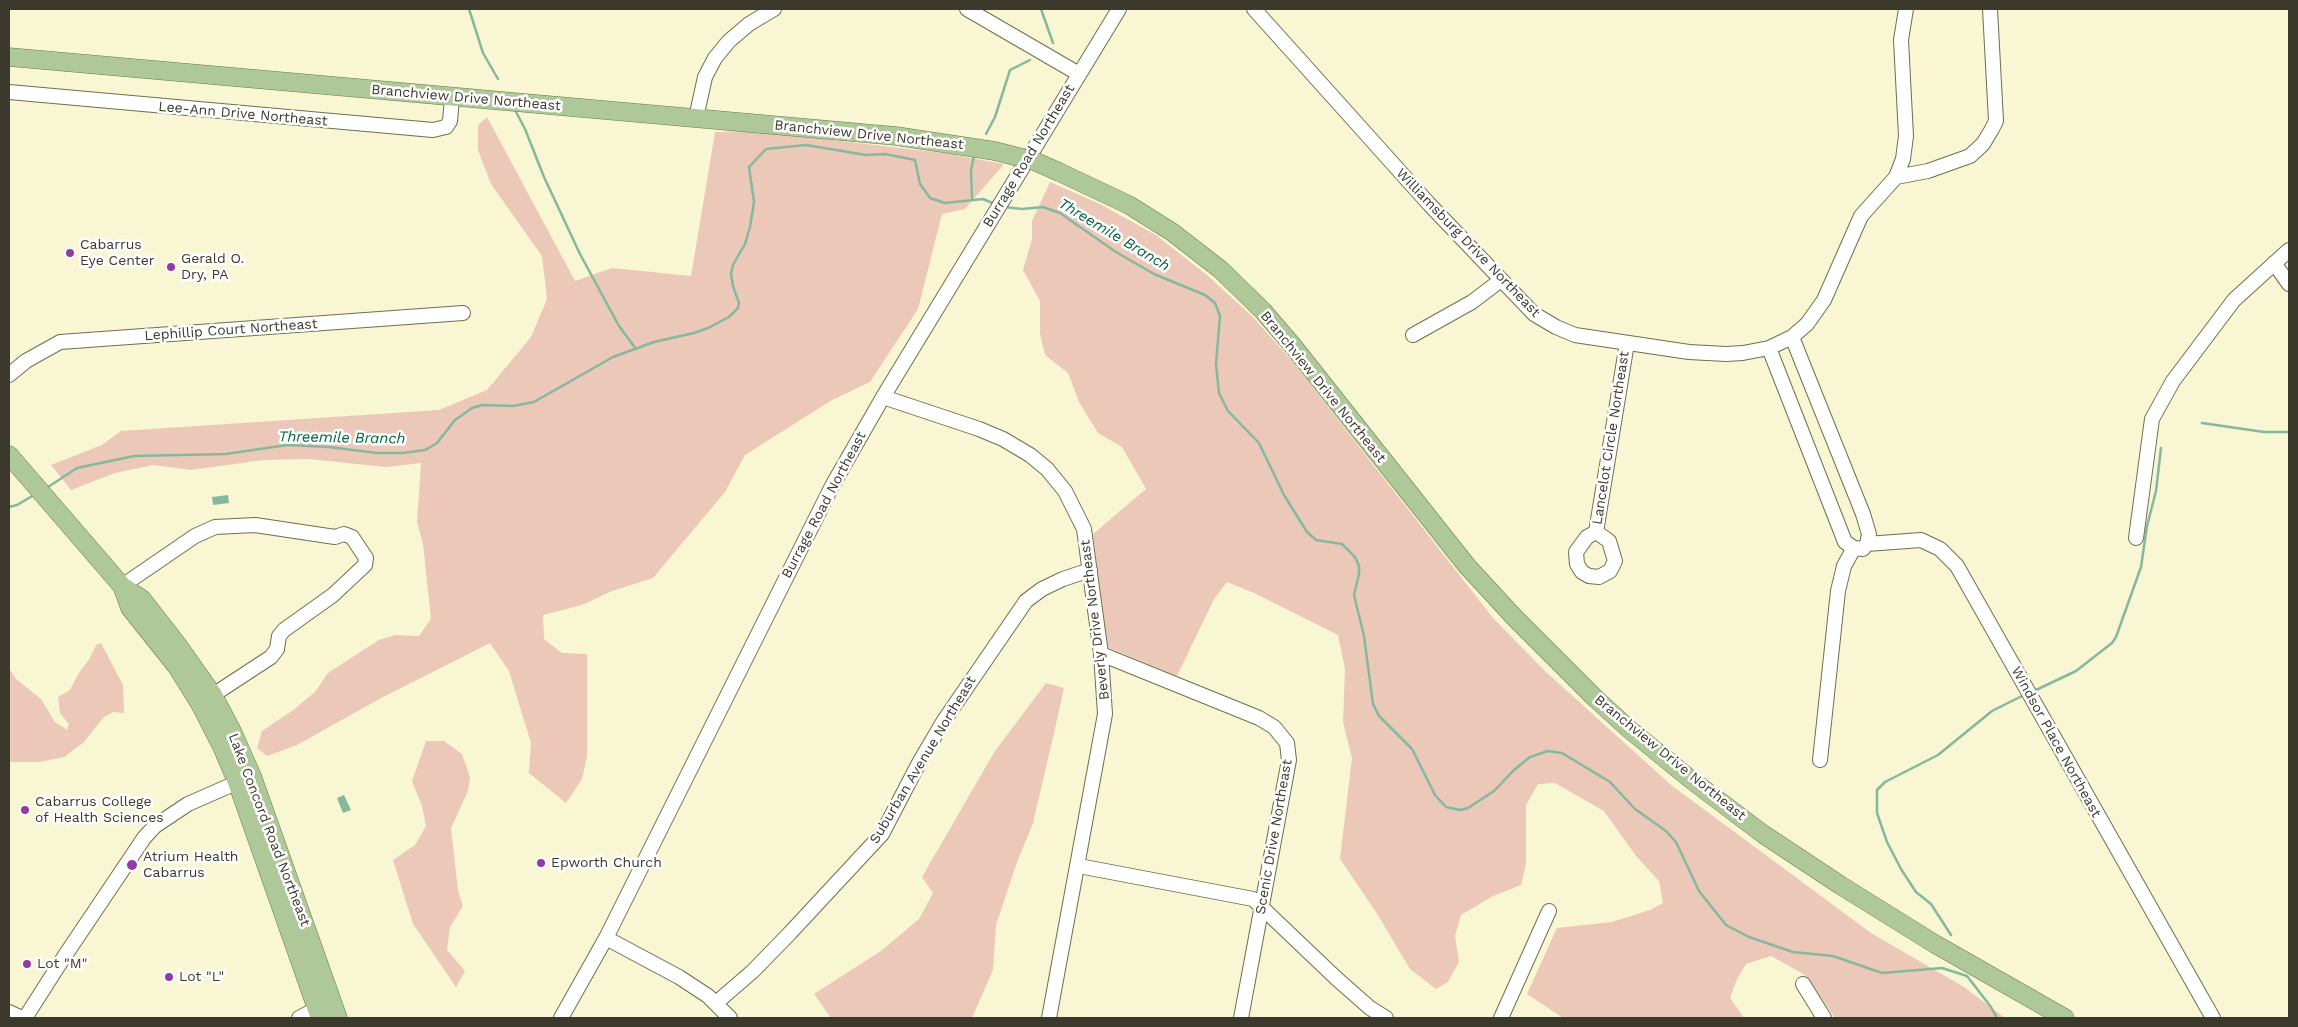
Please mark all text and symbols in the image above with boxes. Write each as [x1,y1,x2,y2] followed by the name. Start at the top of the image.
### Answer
[371,81,561,115] street label: Branchview Drive Northeast
[980,81,1078,231] street label: Burrage Road Northeast
[158,98,328,130] street label: Lee-Ann Drive Northeast
[774,117,964,153] street label: Branchview Drive Northeast
[1392,165,1544,321] street label: Williamsburg Drive Northeast
[1055,195,1173,275] water label: Threemile Branch
[80,237,154,270] place label: Cabarrus Eye Center
[64,247,76,259] marker: Cabarrus Eye Center
[181,251,244,284] place label: Gerald O. Dry, PA
[165,261,177,273] marker: Gerald O. Dry, PA
[1257,308,1389,466] street label: Branchview Drive Northeast
[144,316,318,344] street label: Lephillip Court Northeast
[1589,350,1633,526] street label: Lancelot Circle Northeast
[279,428,405,448] water label: Threemile Branch
[778,429,870,581] street label: Burrage Road Northeast
[1077,539,1113,701] street label: Beverly Drive Northeast
[2007,664,2105,820] street label: Windsor Place Northeast
[866,673,980,847] street label: Suburban Avenue Northeast
[1591,692,1749,824] street label: Branchview Drive Northeast
[224,731,314,929] street label: Lake Concord Road Northeast
[1252,758,1296,916] street label: Scenic Drive Northeast
[35,794,164,826] place label: Cabarrus College of Health Sciences
[19,804,31,816] marker: Cabarrus College of Health Sciences
[143,849,239,882] place label: Atrium Health Cabarrus
[551,855,662,871] place label: Epworth Church
[535,857,547,869] marker: Epworth Church
[125,858,139,872] marker: Atrium Health Cabarrus
[37,956,87,972] place label: Lot "M"
[21,958,33,970] marker: Lot "M"
[179,969,224,985] place label: Lot "L"
[163,971,175,983] marker: Lot "L"

